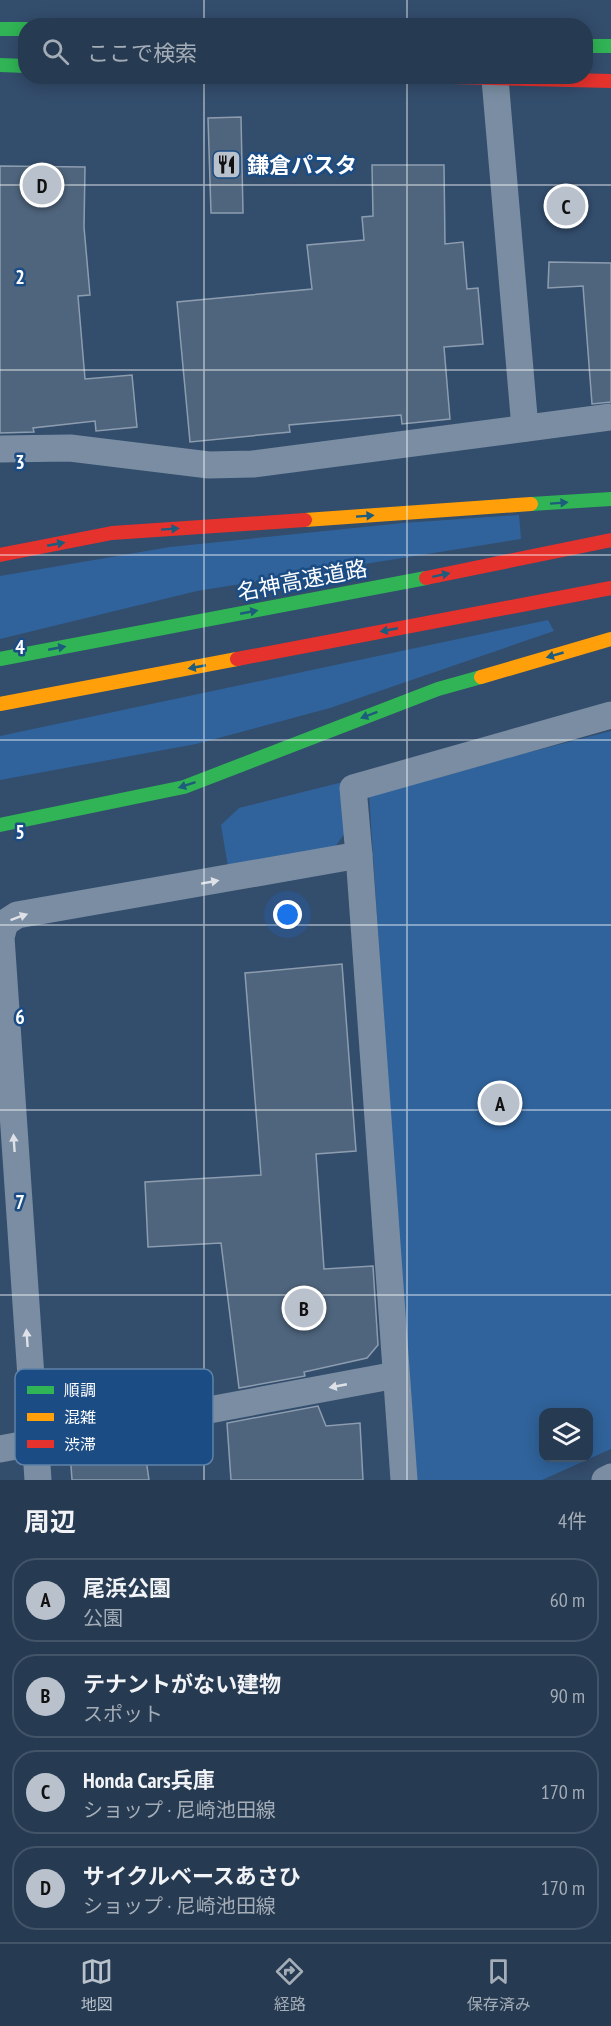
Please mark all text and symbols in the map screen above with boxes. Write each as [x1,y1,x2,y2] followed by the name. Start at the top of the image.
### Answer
[18,18,593,84] search box
[39,35,72,68] icon: search
[87,39,197,67] text: ここで検索
[210,149,242,181] restaurant icon: 鎌倉パスタ
[247,151,357,179] place label: 鎌倉パスタ
[22,162,62,207] pin: D
[546,184,586,228] pin: C
[15,264,25,290] text: 2
[15,449,25,475] text: 3
[550,498,569,507] one-way arrow
[355,511,374,521] one-way arrow
[161,525,180,534] one-way arrow
[47,539,66,548] one-way arrow
[235,554,369,606] street label: 名神高速道路
[431,570,450,579] one-way arrow
[240,607,259,616] one-way arrow
[379,626,398,635] one-way arrow
[15,634,25,660] text: 4
[48,643,67,652] one-way arrow
[546,651,564,660] one-way arrow
[187,663,206,672] one-way arrow
[360,710,378,720] one-way arrow
[178,781,196,790] one-way arrow
[15,819,25,845] text: 5
[201,877,220,886] one-way arrow
[273,900,302,929] your location
[10,911,28,921] one-way arrow
[15,1004,25,1030] text: 6
[480,1080,520,1126] pin: A
[10,1134,19,1153] one-way arrow
[15,1189,25,1215] text: 7
[284,1286,324,1330] pin: B
[22,1328,32,1347] one-way arrow
[15,1369,213,1465] legend
[64,1380,96,1400] text: 順調
[329,1382,348,1391] one-way arrow
[64,1407,96,1427] text: 混雑
[539,1408,593,1462] map controls
[539,1408,593,1462] button: layers
[64,1434,96,1454] text: 渋滞
[24,1505,76,1538] text: 周辺
[558,1508,587,1534] text: 4件
[83,1574,171,1602] text: 尾浜公園
[40,1587,51,1613] text: A
[550,1587,585,1613] text: 60 m
[83,1605,123,1631] text: 公園
[83,1670,281,1698] text: テナントがない建物
[41,1683,50,1709] text: B
[550,1683,585,1709] text: 90 m
[83,1701,163,1727] text: スポット
[83,1766,215,1794] text: Honda Cars兵庫
[41,1779,50,1805] text: C
[541,1779,585,1805] text: 170 m
[83,1797,276,1823] text: ショップ · 尼崎池田線
[83,1862,301,1890] text: サイクルベースあさひ
[40,1875,51,1901] text: D
[541,1875,585,1901] text: 170 m
[83,1893,276,1919] text: ショップ · 尼崎池田線
[80,1955,113,2015] tab: 地図
[273,1955,306,2015] tab: 経路
[467,1955,531,2015] tab: 保存済み

